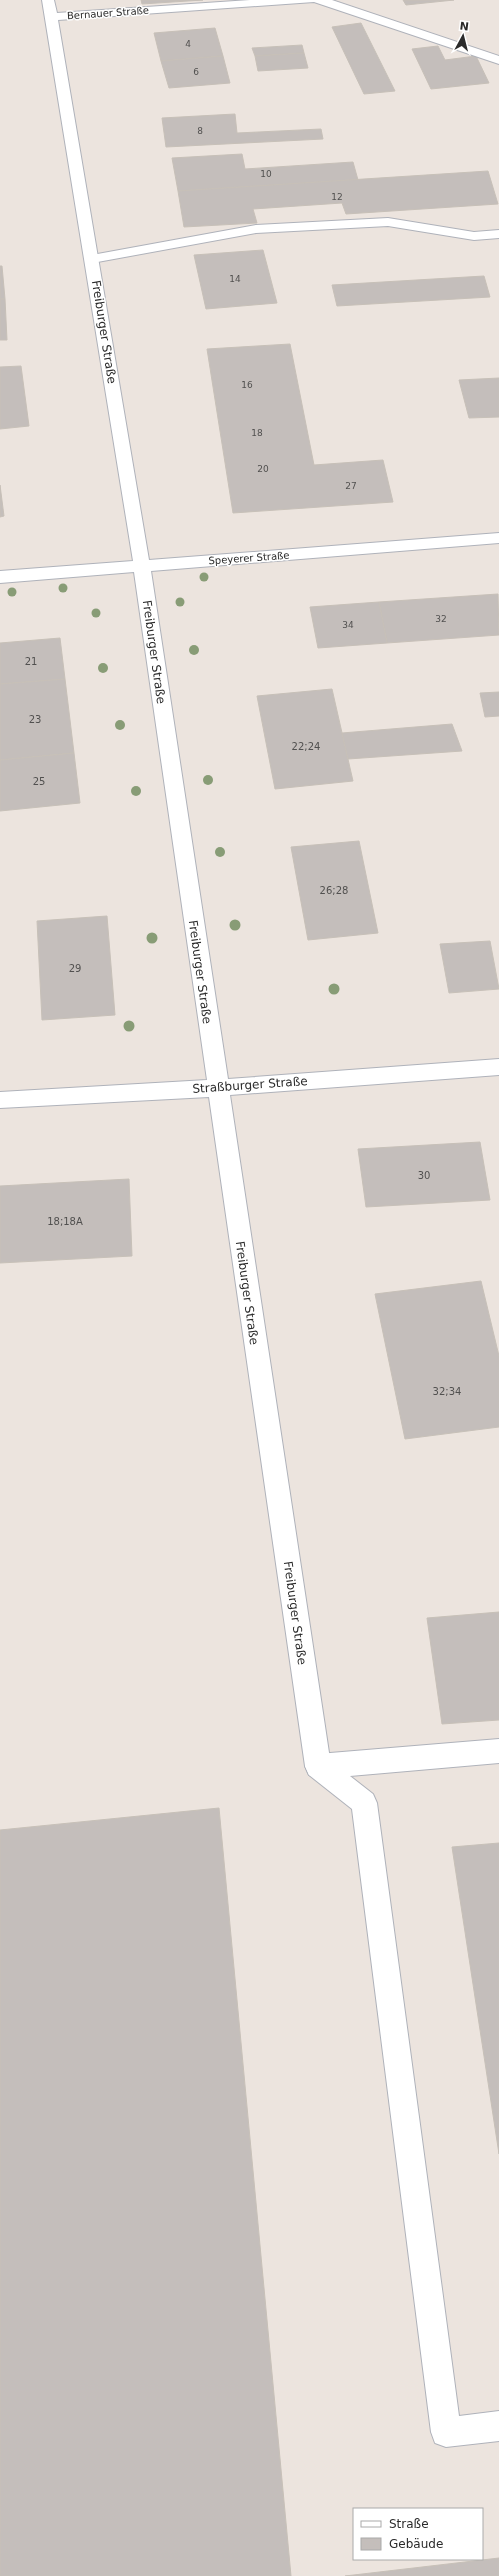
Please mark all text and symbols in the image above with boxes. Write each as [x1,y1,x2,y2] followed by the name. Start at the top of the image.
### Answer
[67,5,149,21] street label: Bernauer Straße
[443,16,483,56] north arrow
[459,20,470,34] text: N
[185,39,191,49] house number: 4
[193,67,199,77] house number: 6
[197,126,203,136] house number: 8
[260,169,272,179] house number: 10
[331,192,343,202] house number: 12
[229,274,241,284] house number: 14
[89,279,119,385] street label: Freiburger Straße
[241,380,253,390] house number: 16
[251,428,263,438] house number: 18
[257,464,269,474] house number: 20
[345,481,357,491] house number: 27
[208,550,290,566] street label: Speyerer Straße
[140,599,168,705] street label: Freiburger Straße
[435,614,447,624] house number: 32
[342,620,354,630] house number: 34
[25,656,37,667] house number: 21
[29,714,41,725] house number: 23
[292,741,320,752] house number: 22;24
[33,776,45,787] house number: 25
[320,885,348,896] house number: 26;28
[186,919,214,1025] street label: Freiburger Straße
[69,963,81,974] house number: 29
[192,1074,308,1096] street label: Straßburger Straße
[418,1170,430,1181] house number: 30
[47,1216,83,1227] house number: 18;18A
[233,1240,261,1346] street label: Freiburger Straße
[433,1386,461,1397] house number: 32;34
[281,1560,309,1666] street label: Freiburger Straße
[353,2508,483,2560] legend
[389,2517,429,2531] text: Straße
[389,2537,443,2551] text: Gebäude

